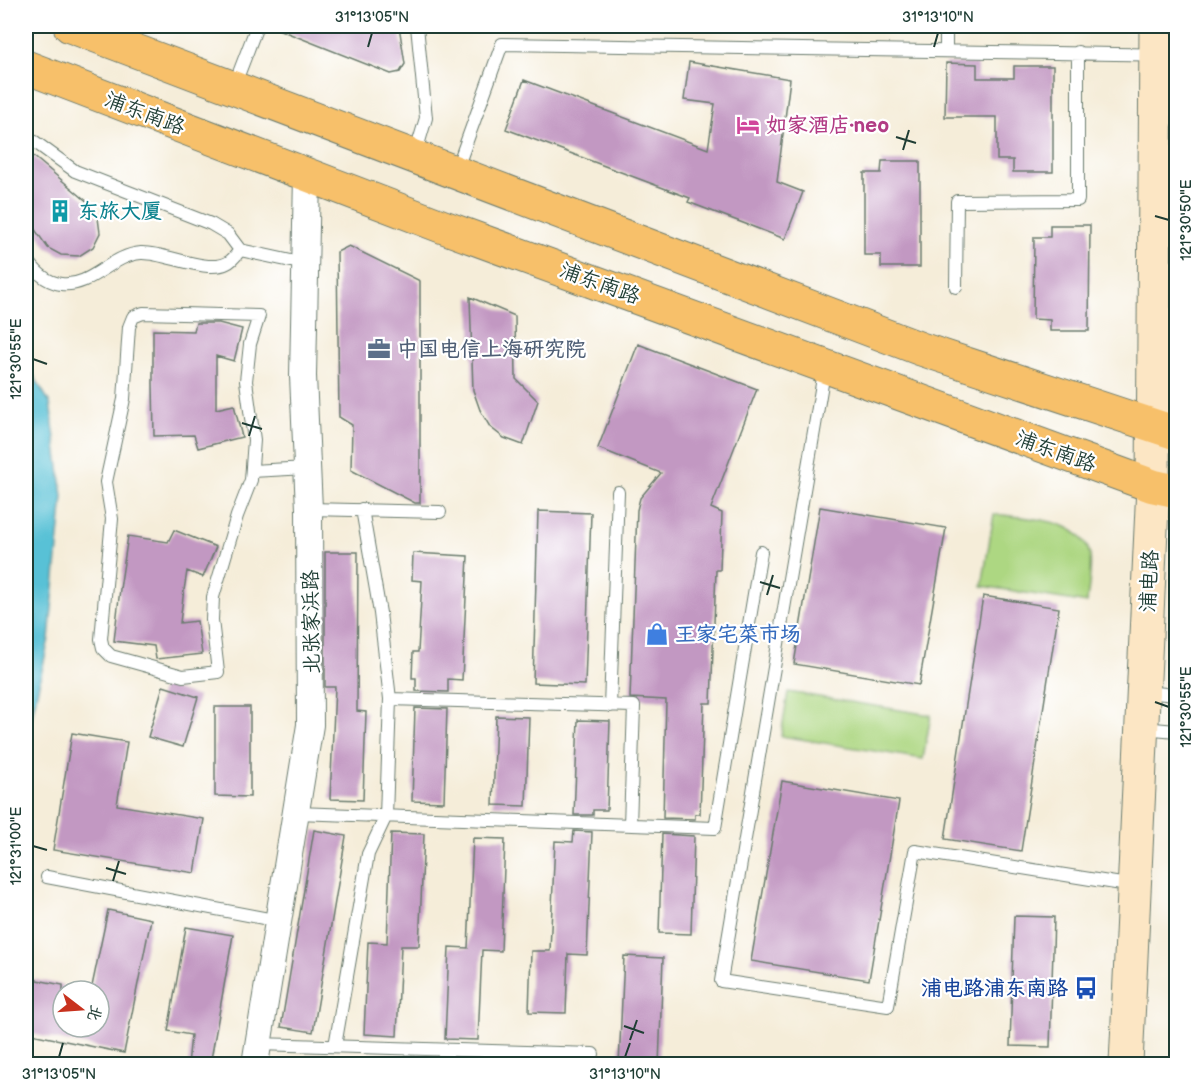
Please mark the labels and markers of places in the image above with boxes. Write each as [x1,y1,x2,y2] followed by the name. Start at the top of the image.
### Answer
[735,112,761,138] hotel icon: 如家酒店·neo
[766,113,889,138] place label: 如家酒店·neo
[47,198,73,224] building icon: 东旅大厦
[78,199,162,224] place label: 东旅大厦
[366,336,392,362] office icon: 中国电信上海研究院
[397,337,586,362] place label: 中国电信上海研究院
[644,621,670,647] shop icon: 王家宅菜市场
[675,622,801,647] place label: 王家宅菜市场
[1073,975,1099,1001] bus stop icon: 浦电路浦东南路
[921,976,1068,1001] place label: 浦电路浦东南路

